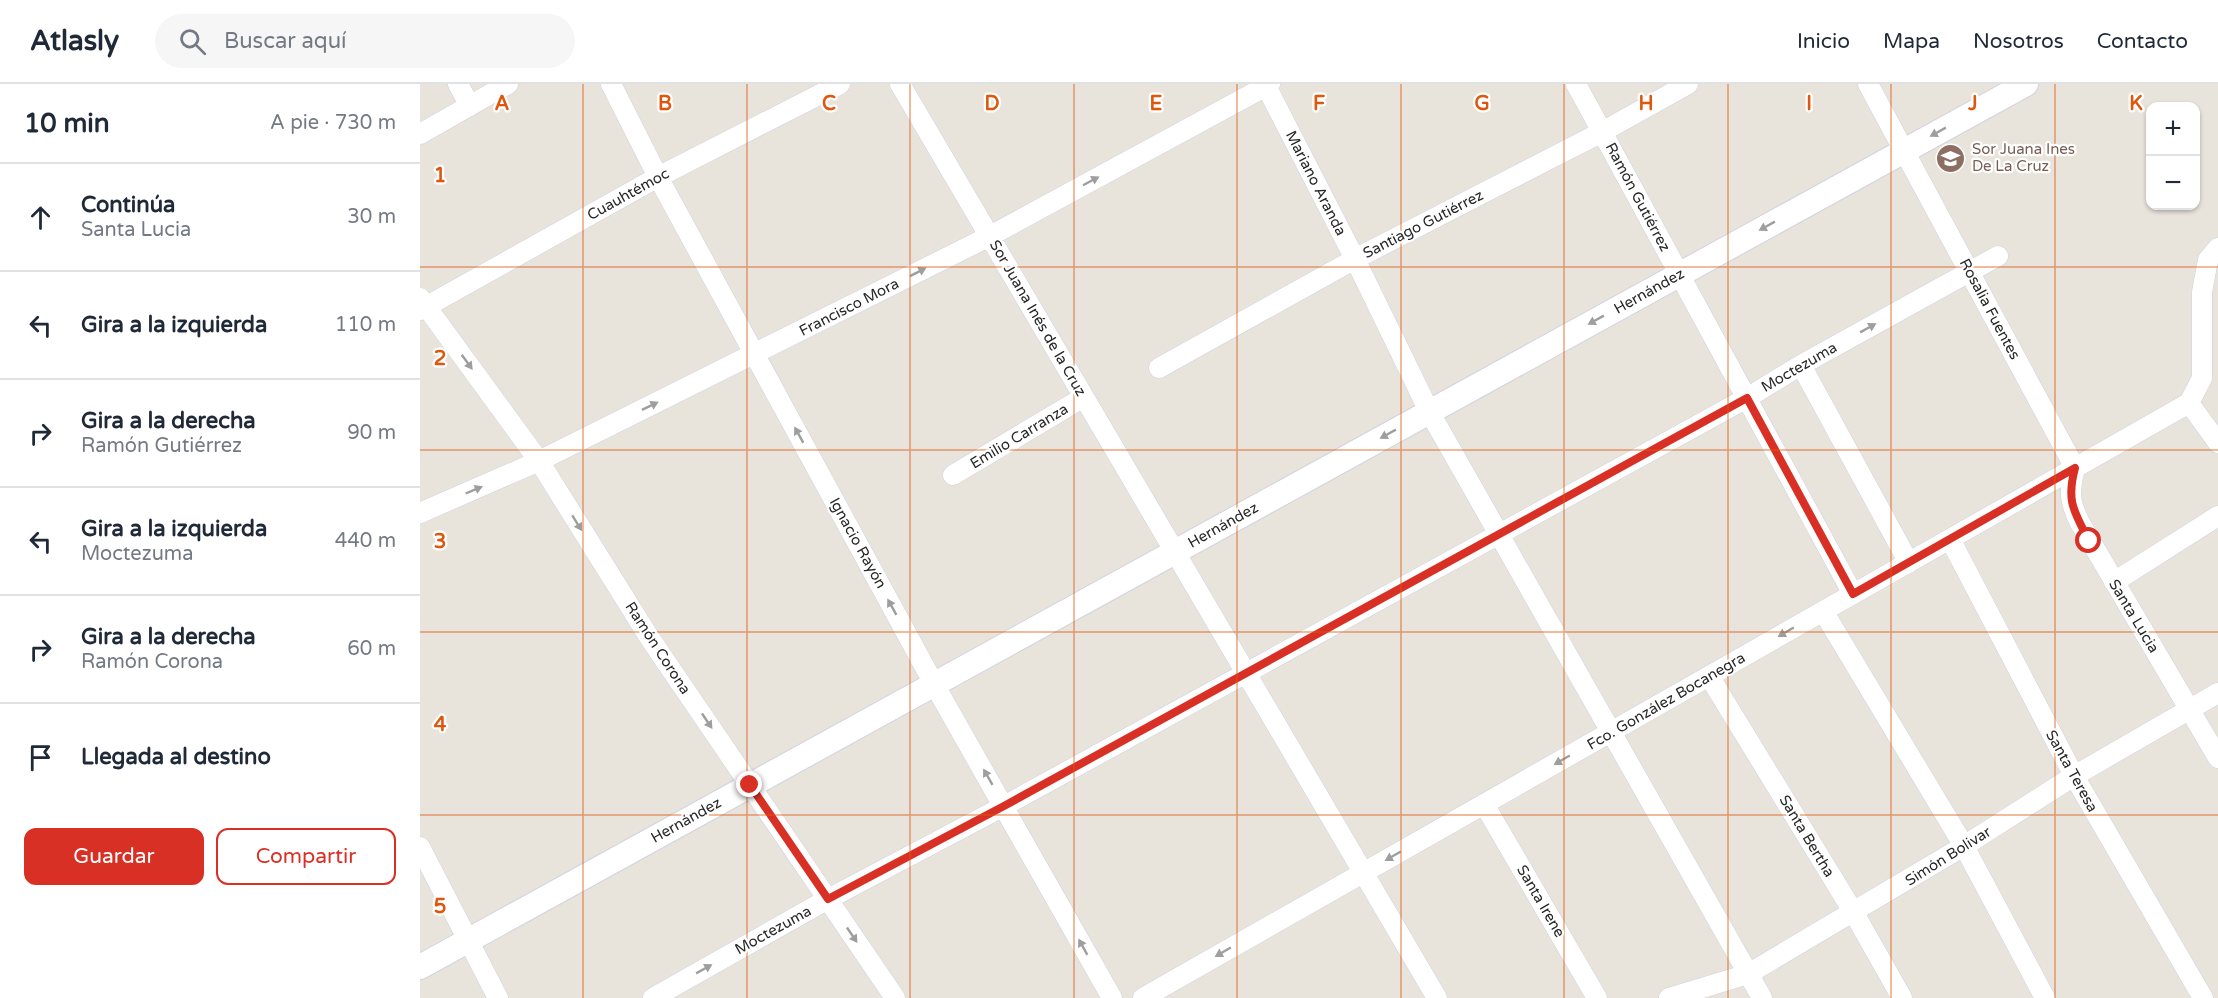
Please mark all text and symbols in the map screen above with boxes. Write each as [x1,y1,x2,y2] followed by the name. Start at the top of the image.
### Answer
[155,14,575,68] search box
[30,24,119,58] text: Atlasly
[176,25,209,58] icon: search
[224,28,347,54] text: Buscar aquí
[1797,29,1850,54] text: Inicio
[1883,29,1940,54] text: Mapa
[1973,29,2064,54] text: Nosotros
[2097,29,2188,54] text: Contacto
[495,92,510,116] text: A
[658,92,672,116] text: B
[822,92,836,116] text: C
[984,92,1000,116] text: D
[1150,92,1163,116] text: E
[1313,92,1325,116] text: F
[1474,92,1490,116] text: G
[1638,92,1654,116] text: H
[1806,92,1812,116] text: I
[1967,92,1978,116] text: J
[2129,92,2143,116] text: K
[2146,102,2200,210] map controls
[2146,102,2200,156] button: +
[24,108,110,139] text: 10 min
[270,111,396,135] text: A pie · 730 m
[1929,127,1946,137] one-way arrow
[1282,128,1350,238] street label: Mariano Aranda
[1602,139,1674,255] street label: Ramón Gutiérrez
[1972,140,2075,175] place label: Sor Juana Ines De La Cruz
[1935,142,1967,174] school or university icon: Sor Juana Ines De La Cruz
[2146,156,2200,210] button: −
[434,164,446,188] text: 1
[584,164,672,224] street label: Cuauhtémoc
[1083,176,1100,186] one-way arrow
[1360,186,1486,262] street label: Santiago Gutiérrez
[81,192,175,218] text: Continúa
[24,201,57,234] icon: ahead
[347,205,396,229] text: 30 m
[81,218,191,242] text: Santa Lucia
[1758,221,1775,231] one-way arrow
[986,237,1090,399] street label: Sor Juana Inés de la Cruz
[1956,255,2024,363] street label: Rosalia Fuentes
[1611,264,1687,318] street label: Hernández
[910,267,927,277] one-way arrow
[796,274,902,340] street label: Francisco Mora
[24,309,57,342] icon: left
[81,312,267,338] text: Gira a la izquierda
[335,313,396,337] text: 110 m
[1587,315,1604,325] one-way arrow
[1860,323,1877,333] one-way arrow
[1758,338,1840,396] street label: Moctezuma
[434,347,446,371] text: 2
[461,354,473,370] one-way arrow
[967,400,1071,472] street label: Emilio Carranza
[641,402,659,412] one-way arrow
[81,408,256,434] text: Gira a la derecha
[24,417,57,450] icon: right
[347,421,396,445] text: 90 m
[794,427,804,444] one-way arrow
[1379,429,1396,439] one-way arrow
[81,434,242,458] text: Ramón Gutiérrez
[465,485,482,494] one-way arrow
[826,494,890,592] street label: Ignacio Rayón
[1185,498,1261,552] street label: Hernández
[572,515,583,531] one-way arrow
[81,516,267,542] text: Gira a la izquierda
[24,525,57,558] icon: left
[2075,527,2101,553] route start
[335,529,396,553] text: 440 m
[434,530,446,554] text: 3
[81,542,193,566] text: Moctezuma
[2105,576,2163,656] street label: Santa Lucia
[621,598,695,698] street label: Ramón Corona
[887,598,897,615] one-way arrow
[81,624,256,650] text: Gira a la derecha
[1778,627,1795,637] one-way arrow
[24,633,57,666] icon: right
[347,637,396,661] text: 60 m
[1584,648,1748,754] street label: Fco. González Bocanegra
[81,650,223,674] text: Ramón Corona
[434,713,447,737] text: 4
[701,713,713,729] one-way arrow
[2042,727,2102,815] street label: Santa Teresa
[24,741,57,774] icon: arrive
[81,744,271,770] text: Llegada al destino
[1553,755,1570,765] one-way arrow
[982,769,993,785] one-way arrow
[736,771,762,797] route end
[1775,792,1839,880] street label: Santa Bertha
[648,793,724,847] street label: Hernández
[1902,822,1994,890] street label: Simón Bolivar
[24,828,204,885] button: Guardar
[216,828,396,885] button: Compartir
[1384,851,1401,861] one-way arrow
[1513,862,1569,940] street label: Santa Irene
[434,895,446,919] text: 5
[732,902,814,958] street label: Moctezuma
[846,926,858,942] one-way arrow
[1078,938,1088,955] one-way arrow
[1215,947,1231,958] one-way arrow
[696,964,713,974] one-way arrow

